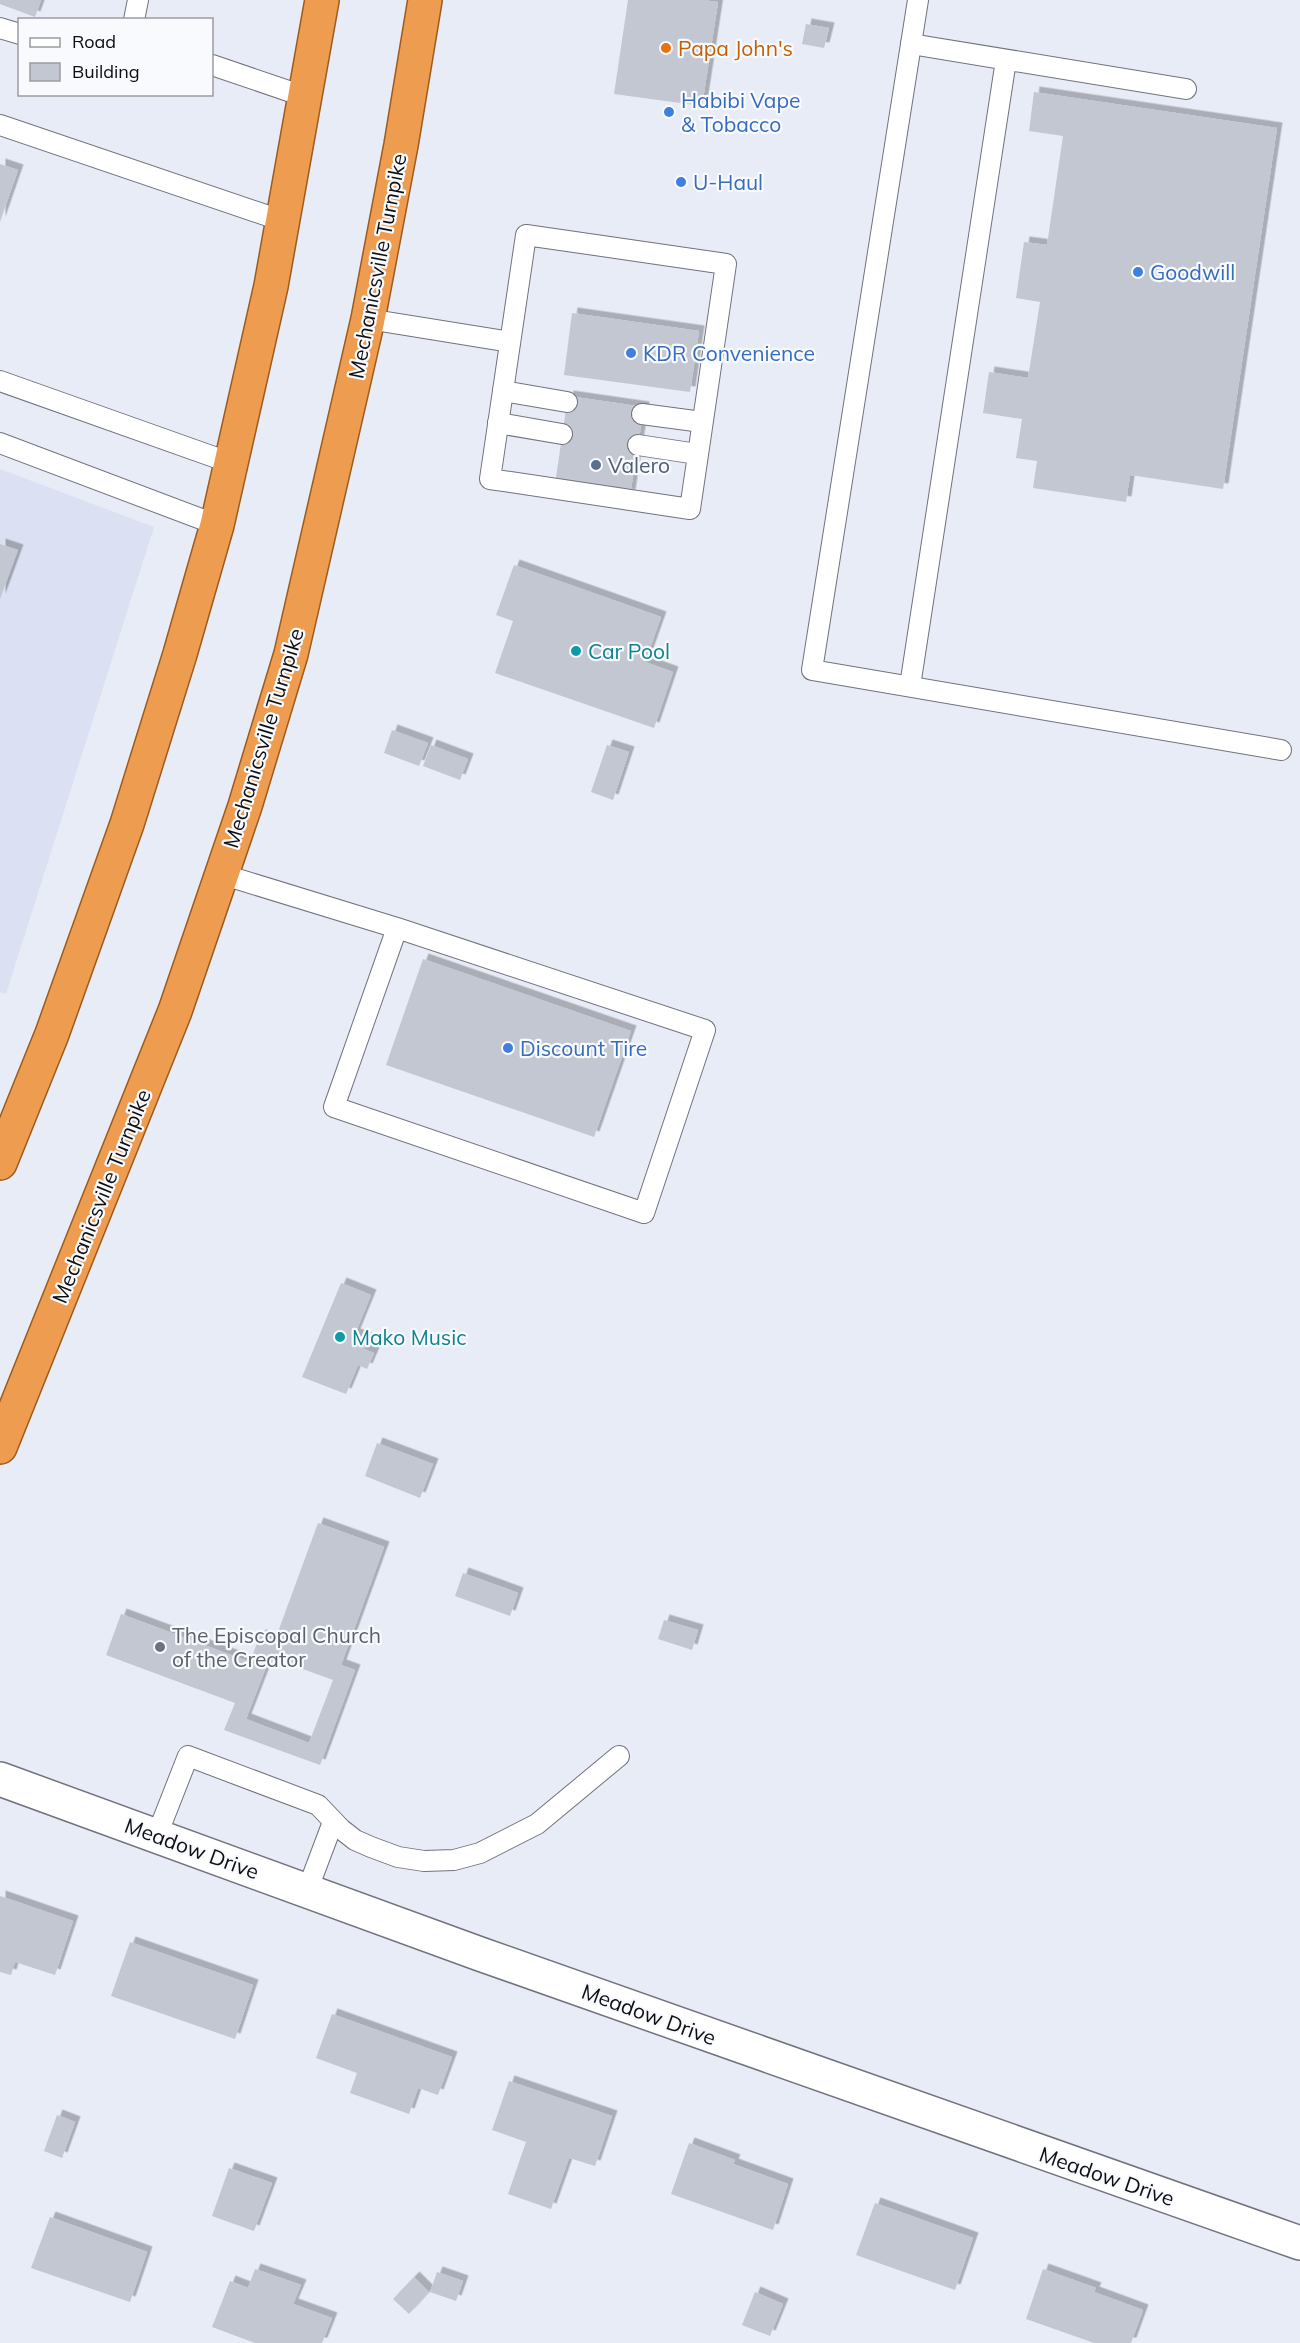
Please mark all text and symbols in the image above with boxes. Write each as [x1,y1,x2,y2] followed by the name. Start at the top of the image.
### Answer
[18,18,213,96] legend
[72,30,116,53] text: Road
[678,35,793,61] place label: Papa John's
[659,41,673,55] marker: Papa John's
[72,60,140,83] text: Building
[681,87,800,137] place label: Habibi Vape & Tobacco
[662,105,676,119] marker: Habibi Vape & Tobacco
[342,151,412,381] street label: Mechanicsville Turnpike
[693,169,763,195] place label: U-Haul
[674,175,688,189] marker: U-Haul
[1150,259,1235,285] place label: Goodwill
[1131,265,1145,279] marker: Goodwill
[643,340,815,366] place label: KDR Convenience
[624,346,638,360] marker: KDR Convenience
[608,452,670,478] place label: Valero
[589,458,603,472] marker: Valero
[217,625,309,851] street label: Mechanicsville Turnpike
[588,638,670,664] place label: Car Pool
[569,644,583,658] marker: Car Pool
[520,1035,647,1061] place label: Discount Tire
[501,1041,515,1055] marker: Discount Tire
[46,1085,156,1307] street label: Mechanicsville Turnpike
[352,1324,467,1350] place label: Mako Music
[333,1330,347,1344] marker: Mako Music
[172,1622,381,1672] place label: The Episcopal Church of the Creator
[153,1640,167,1654] marker: The Episcopal Church of the Creator
[121,1812,263,1884] street label: Meadow Drive
[578,1978,720,2050] street label: Meadow Drive
[1036,2141,1178,2211] street label: Meadow Drive

